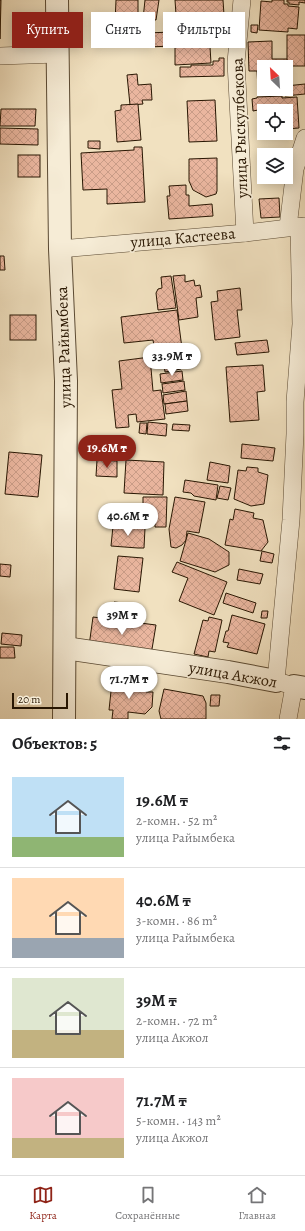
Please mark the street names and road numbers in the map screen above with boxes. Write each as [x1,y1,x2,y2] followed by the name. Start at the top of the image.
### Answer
[227,57,253,200] street label: улица Рыскулбекова
[129,222,237,254] street label: улица Кастеева
[51,285,77,409] street label: улица Райымбека
[186,656,279,694] street label: улица Акжол

